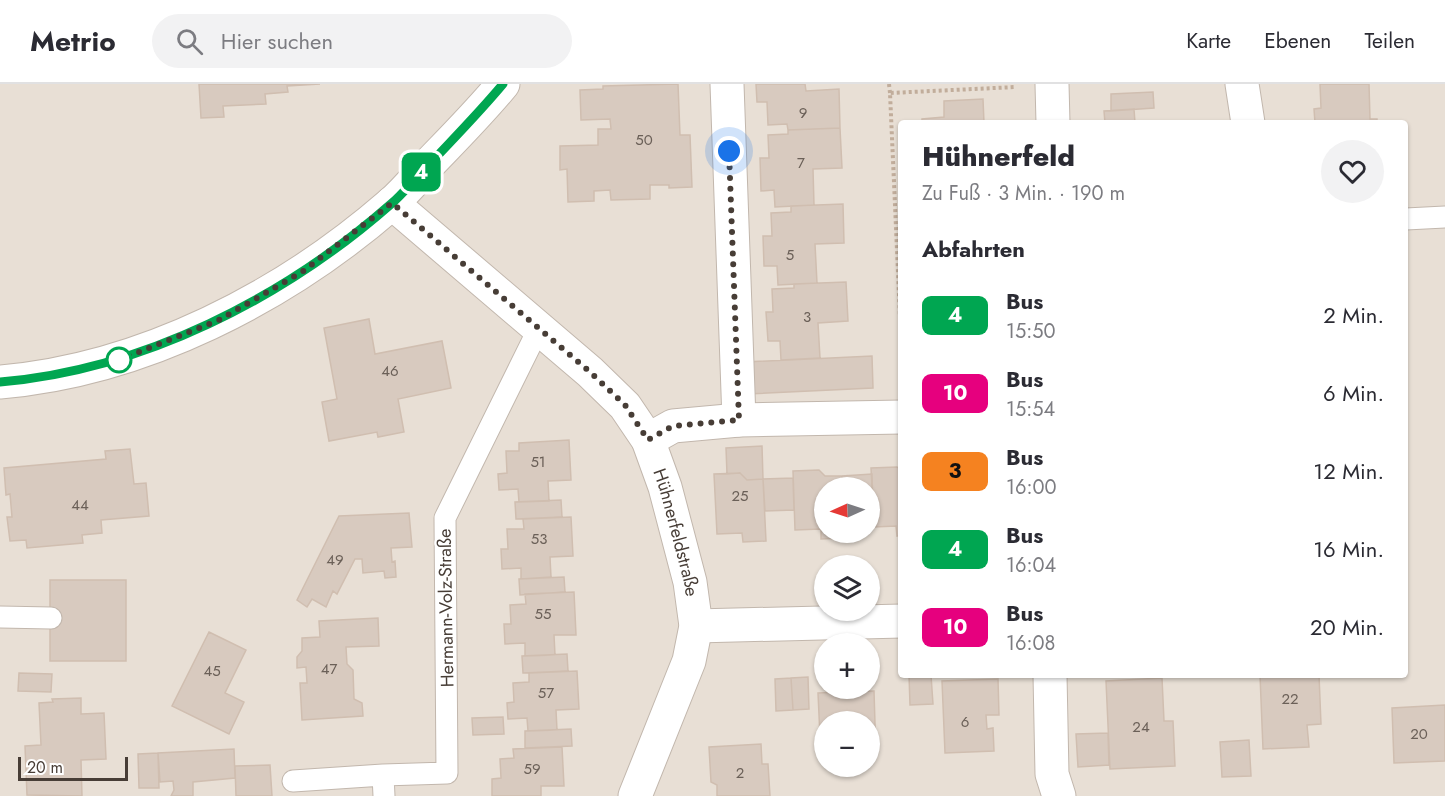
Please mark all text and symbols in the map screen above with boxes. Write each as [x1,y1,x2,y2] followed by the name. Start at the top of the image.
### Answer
[152,14,572,68] search box
[30,21,116,62] text: Metrio
[173,25,206,58] icon: search
[221,25,333,57] text: Hier suchen
[1186,26,1231,56] text: Karte
[1264,26,1331,56] text: Ebenen
[1364,26,1415,56] text: Teilen
[799,102,807,124] house number: 9
[635,129,653,151] house number: 50
[714,136,744,166] your location
[922,136,1075,177] text: Hühnerfeld
[1321,140,1384,203] button: heart
[402,152,440,191] line badge: 4
[797,152,805,174] house number: 7
[414,157,428,187] text: 4
[922,179,1125,208] text: Zu Fuß · 3 Min. · 190 m
[922,233,1025,265] text: Abfahrten
[786,244,794,266] house number: 5
[1006,285,1043,317] text: Bus
[1323,299,1384,331] text: 2 Min.
[948,300,962,330] text: 4
[803,306,811,328] house number: 3
[1006,317,1056,346] text: 15:50
[106,347,132,373] unlabelled marker
[381,360,399,382] house number: 46
[1006,363,1043,395] text: Bus
[1323,377,1384,409] text: 6 Min.
[943,378,967,408] text: 10
[1006,395,1055,424] text: 15:54
[1006,441,1043,473] text: Bus
[530,451,546,473] house number: 51
[1313,455,1384,487] text: 12 Min.
[948,456,962,486] text: 3
[646,465,705,598] street label: Hühnerfeldstraße
[1006,473,1057,502] text: 16:00
[814,477,880,543] north arrow
[814,477,880,777] map controls
[732,485,749,507] house number: 25
[71,494,89,516] house number: 44
[1006,519,1043,551] text: Bus
[432,528,460,688] street label: Hermann-Volz-Straße
[531,528,547,550] house number: 53
[1313,533,1384,565] text: 16 Min.
[948,534,962,564] text: 4
[326,549,344,571] house number: 49
[1006,551,1056,580] text: 16:04
[814,555,880,621] button: layers
[1006,597,1043,629] text: Bus
[535,603,551,625] house number: 55
[1310,611,1384,643] text: 20 Min.
[943,612,967,642] text: 10
[1006,629,1055,658] text: 16:08
[814,633,880,699] button: +
[321,658,337,680] house number: 47
[203,660,221,682] house number: 45
[538,682,554,704] house number: 57
[1281,688,1299,710] house number: 22
[814,711,880,777] button: −
[961,711,969,733] house number: 6
[1132,716,1150,738] house number: 24
[1410,723,1428,745] house number: 20
[18,754,128,782] scale bar
[27,756,63,779] text: 20 m
[523,758,541,780] house number: 59
[736,762,744,784] house number: 2

